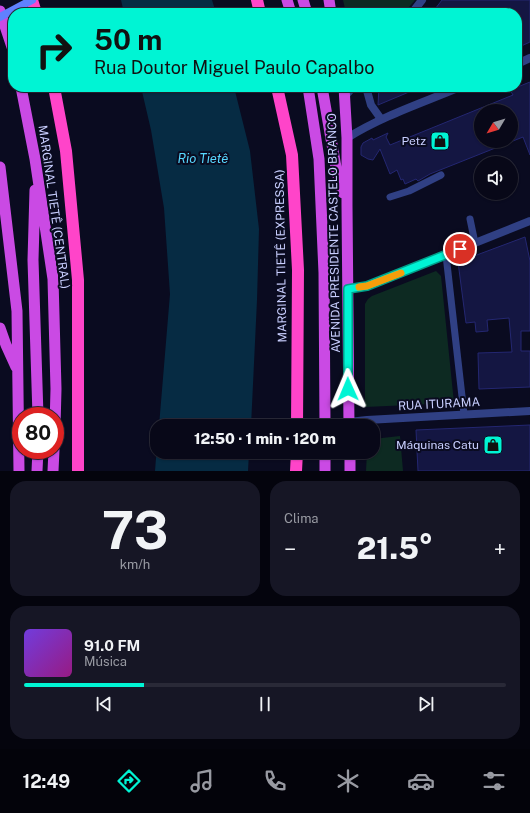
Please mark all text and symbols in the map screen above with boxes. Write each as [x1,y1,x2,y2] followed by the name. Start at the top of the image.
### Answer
[94,23,162,56] text: 50 m
[28,24,80,76] icon: right
[94,57,374,78] text: Rua Doutor Miguel Paulo Capalbo
[474,104,518,148] north arrow
[474,104,518,200] map controls
[325,113,343,353] street label: AVENIDA PRESIDENTE CASTELO BRANCO
[36,124,72,290] street label: MARGINAL TIETÊ (CENTRAL)
[429,130,451,152] shop icon: Petz
[402,134,426,148] place label: Petz
[178,151,228,166] water label: Rio Tietê
[474,156,518,200] button: sound
[272,169,290,343] street label: MARGINAL TIETÊ (EXPRESSA)
[443,232,477,266] pin
[449,238,471,260] icon: arrive
[327,368,369,410] position arrow
[398,395,481,413] street label: RUA ITURAMA
[12,407,64,459] speed limit sign: 80
[194,430,336,447] text: 12:50 · 1 min · 120 m
[482,434,504,456] shop icon: Máquinas Catu
[396,438,479,452] place label: Máquinas Catu
[102,500,168,561] text: 73
[284,511,319,526] text: Clima
[357,530,433,566] text: 21.5°
[284,536,296,562] text: −
[494,536,506,562] text: +
[120,557,150,572] text: km/h
[84,637,140,654] text: 91.0 FM
[84,654,127,669] text: Música
[93,693,115,715] icon: previous
[254,693,276,715] icon: pause
[415,693,437,715] icon: next
[115,767,143,795] icon: directions
[188,767,216,795] icon: music
[261,767,289,795] icon: phone
[334,767,362,795] icon: climate
[407,767,435,795] icon: car
[480,767,508,795] icon: filters
[22,771,70,792] text: 12:49

